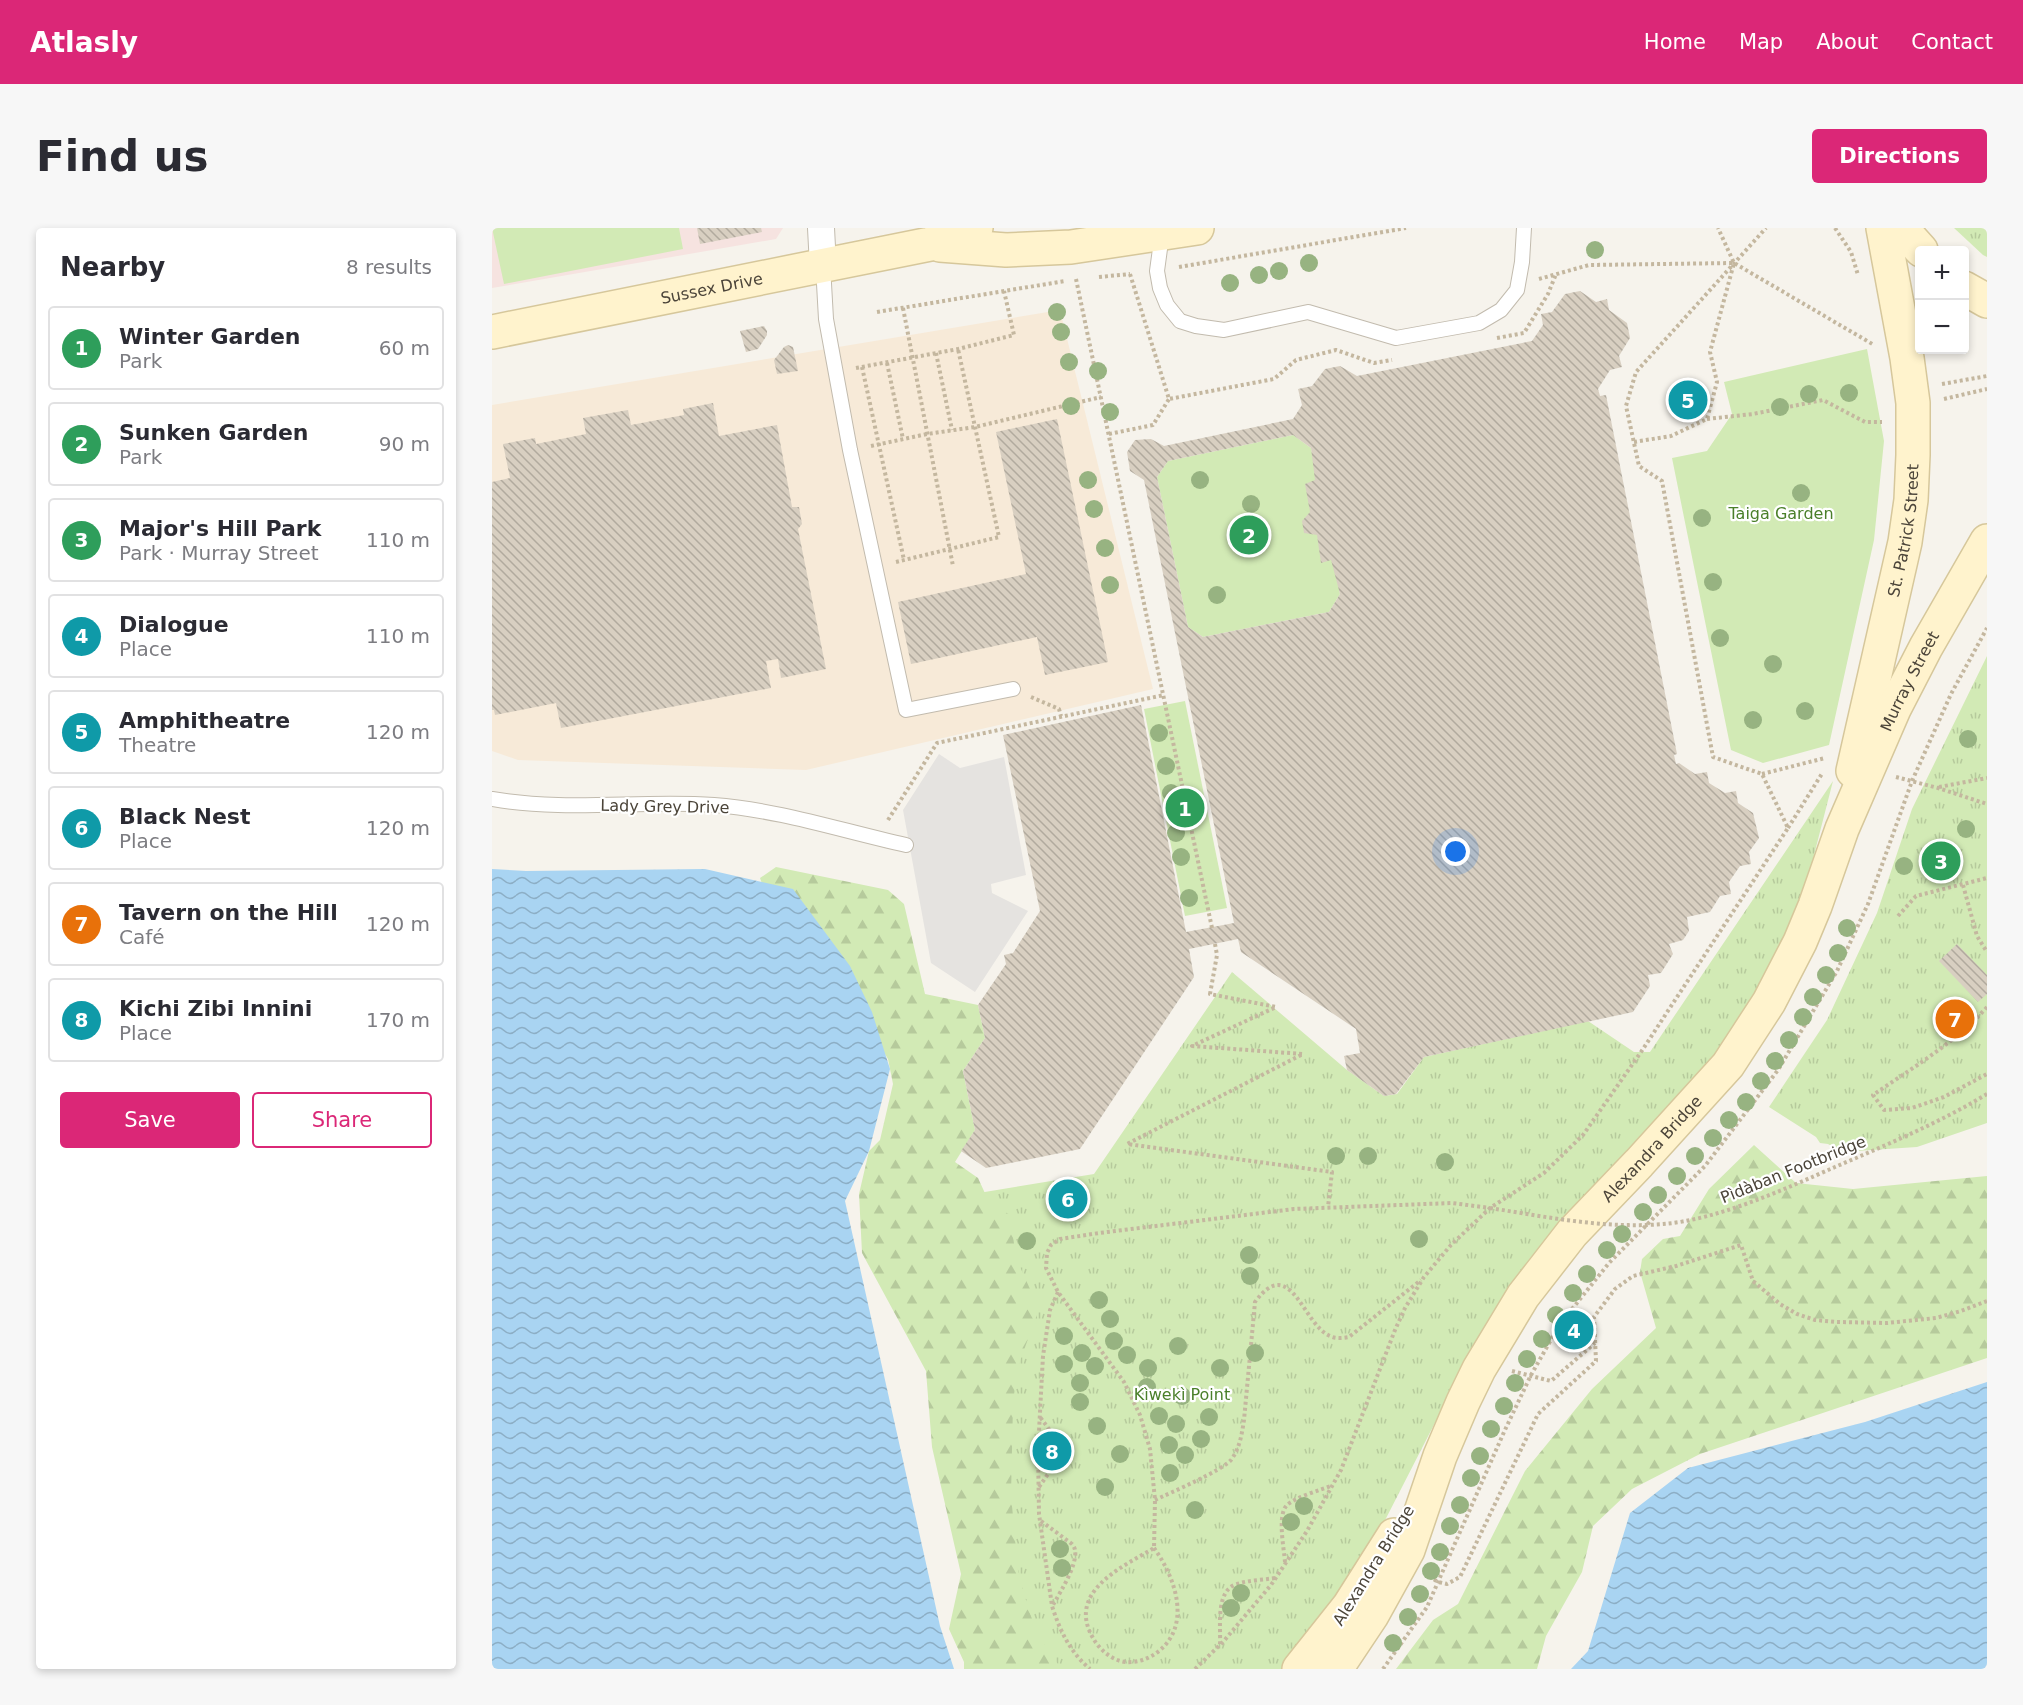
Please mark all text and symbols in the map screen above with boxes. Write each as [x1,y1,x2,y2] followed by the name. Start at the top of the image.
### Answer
[30,26,138,59] text: Atlasly
[1644,30,1706,54] text: Home
[1739,30,1783,54] text: Map
[1816,30,1878,54] text: About
[1911,30,1993,54] text: Contact
[1812,129,1987,183] button: Directions
[36,132,209,181] text: Find us
[1915,246,1969,354] map controls
[1915,246,1969,300] button: +
[60,252,165,282] text: Nearby
[346,255,432,279] text: 8 results
[659,269,764,308] street label: Sussex Drive
[1915,300,1969,354] button: −
[119,324,301,349] text: Winter Garden
[75,336,88,360] text: 1
[379,336,430,360] text: 60 m
[119,349,162,373] text: Park
[1668,378,1708,423] pin: 5
[119,420,309,445] text: Sunken Garden
[75,432,88,456] text: 2
[379,432,430,456] text: 90 m
[119,445,162,469] text: Park
[1884,464,1923,599] street label: St. Patrick Street
[1727,504,1834,523] park label: Taiga Garden
[1230,512,1269,558] pin: 2
[119,516,321,541] text: Major's Hill Park
[75,528,88,552] text: 3
[366,528,430,552] text: 110 m
[119,541,319,565] text: Park · Murray Street
[119,612,229,637] text: Dialogue
[75,624,88,648] text: 4
[366,624,430,648] text: 110 m
[1877,628,1943,734] street label: Murray Street
[119,637,172,661] text: Place
[119,708,290,733] text: Amphitheatre
[75,720,88,744] text: 5
[366,720,430,744] text: 120 m
[119,733,196,757] text: Theatre
[1166,786,1204,830] pin: 1
[600,796,730,817] street label: Lady Grey Drive
[119,804,250,829] text: Black Nest
[75,816,88,840] text: 6
[366,816,430,840] text: 120 m
[119,829,172,853] text: Place
[1441,837,1470,866] your location
[1922,838,1960,884] pin: 3
[119,900,338,925] text: Tavern on the Hill
[75,912,88,936] text: 7
[366,912,430,936] text: 120 m
[119,925,165,949] text: Café
[119,996,312,1021] text: Kichi Zibi Innini
[1936,996,1974,1042] pin: 7
[75,1008,88,1032] text: 8
[366,1008,430,1032] text: 170 m
[119,1021,172,1045] text: Place
[60,1092,240,1148] button: Save
[252,1092,432,1148] button: Share
[1598,1092,1706,1206] street label: Alexandra Bridge
[1718,1132,1869,1207] street label: Pìdàban Footbridge
[1048,1176,1088,1222] pin: 6
[1554,1308,1594,1352] pin: 4
[1134,1385,1230,1404] park label: Kìwekì Point
[1032,1428,1072,1474] pin: 8
[1329,1502,1418,1629] street label: Alexandra Bridge

